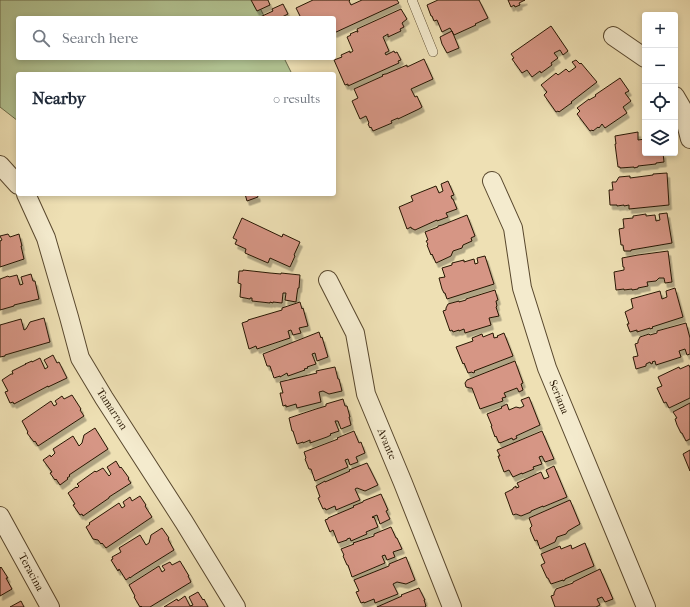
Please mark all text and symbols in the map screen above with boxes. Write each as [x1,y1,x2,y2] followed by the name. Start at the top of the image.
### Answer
[642,12,678,156] map controls
[642,12,678,48] button: +
[16,16,336,60] search box
[30,27,52,49] icon: search
[62,29,138,47] text: Search here
[642,48,678,84] button: −
[642,84,678,120] button: locate
[32,88,86,108] text: Nearby
[273,91,320,106] text: 0 results
[642,120,678,156] button: layers
[546,378,572,417] street label: Seriana
[94,386,131,433] street label: Tamarron
[374,425,400,462] street label: Avante
[16,551,47,594] street label: Teracina

